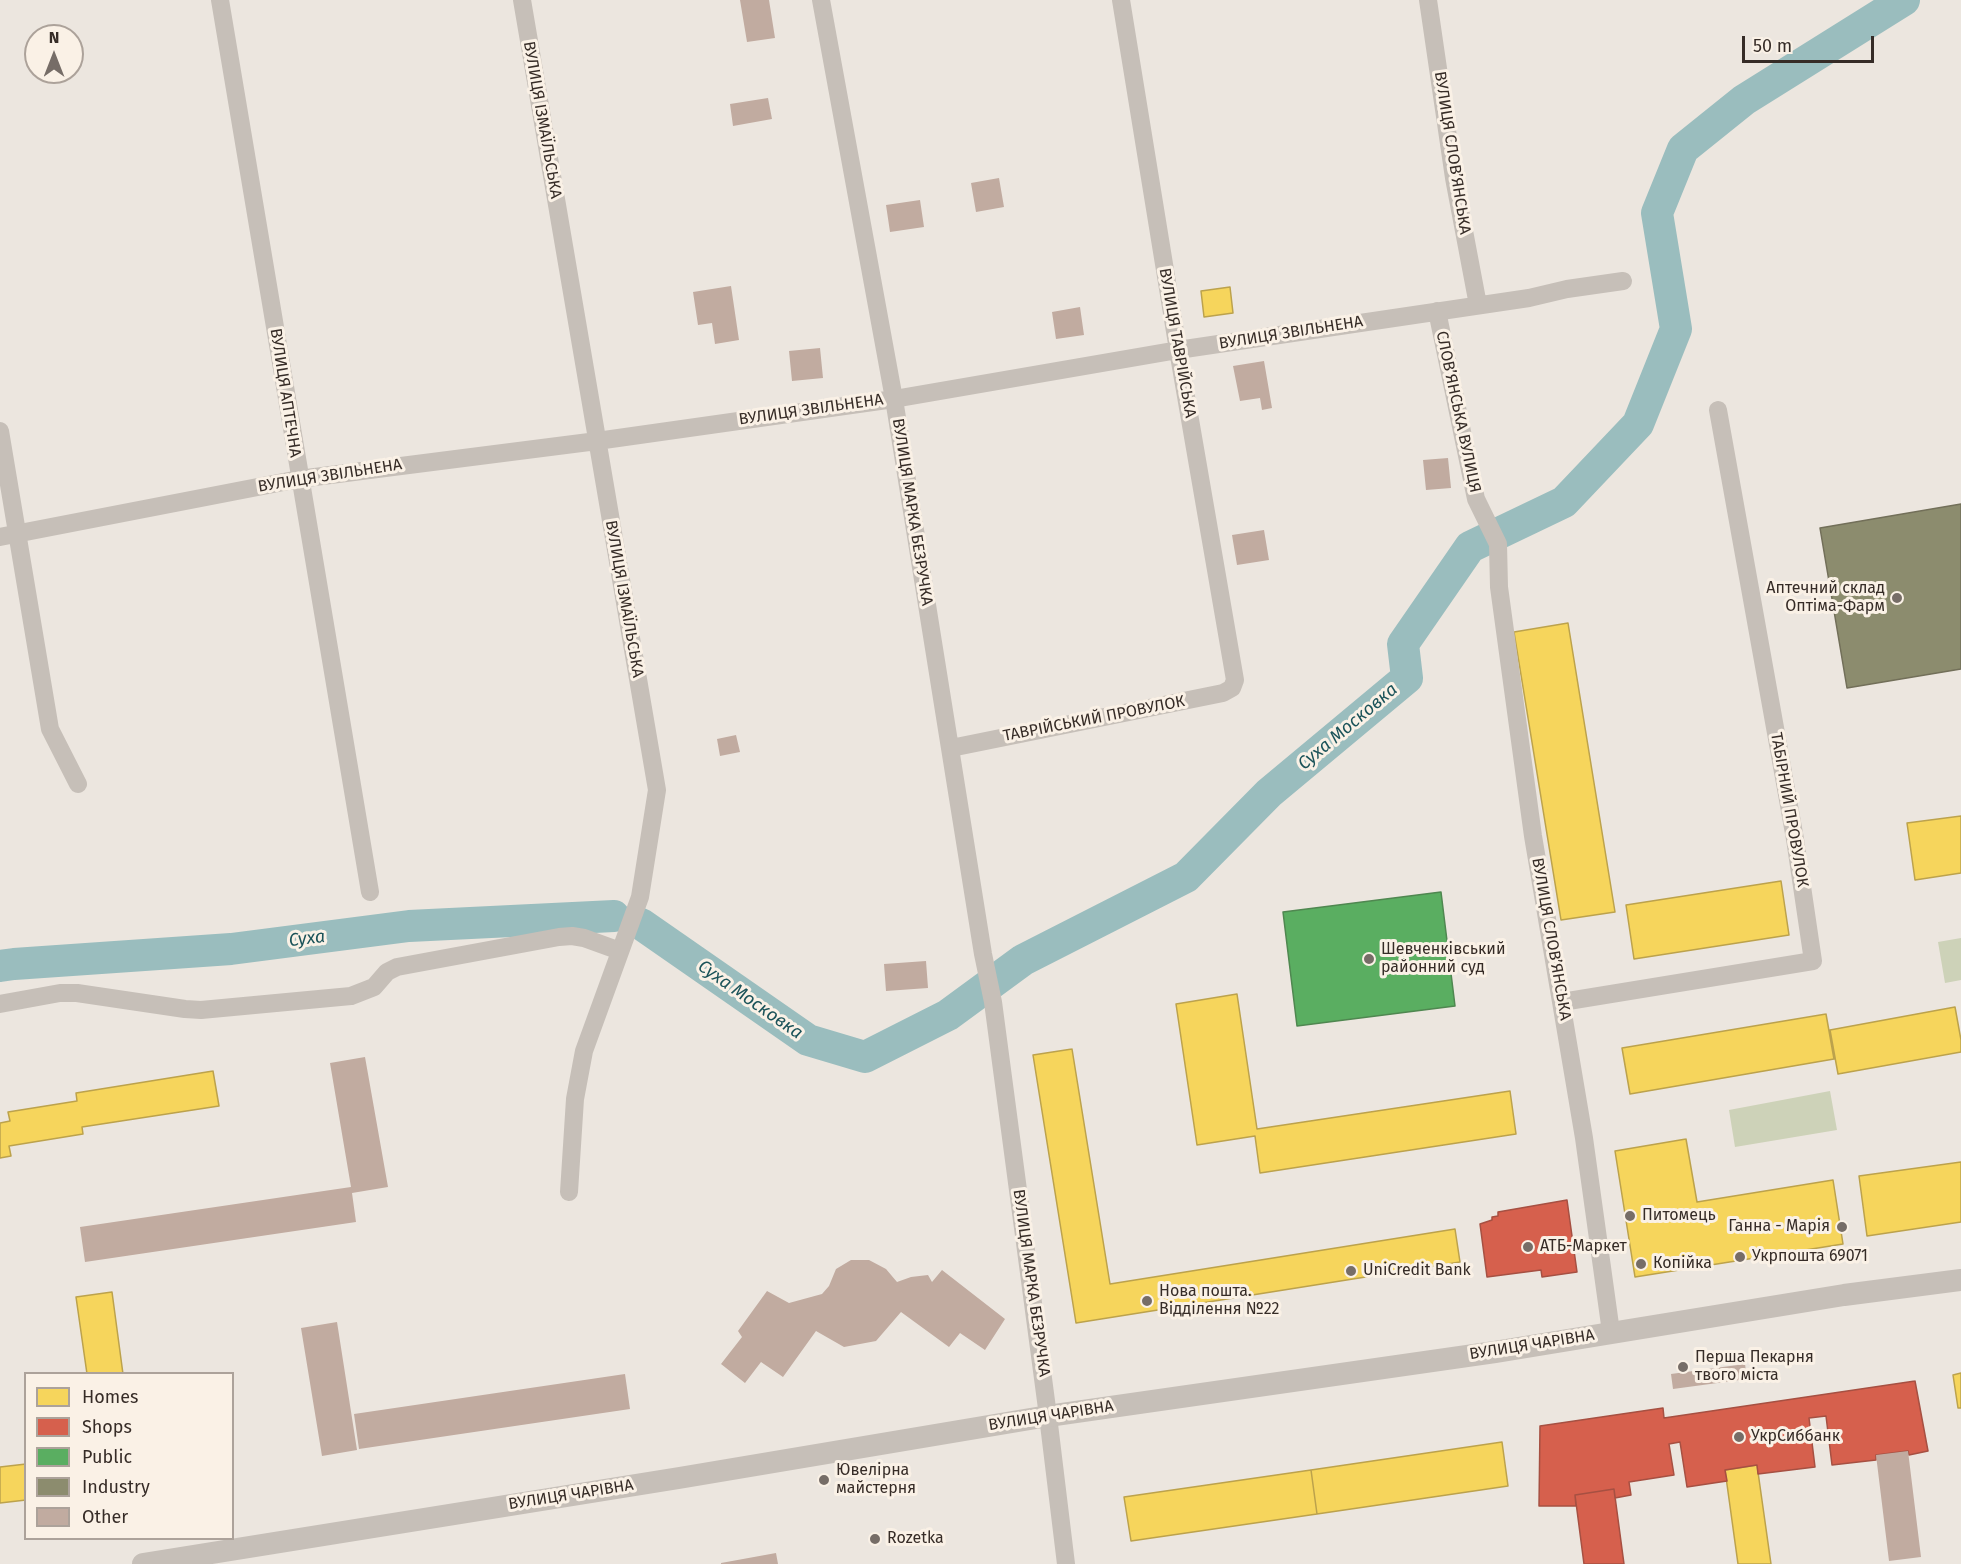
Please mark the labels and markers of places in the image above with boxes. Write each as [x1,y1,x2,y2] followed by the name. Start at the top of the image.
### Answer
[1766,579,1885,617] place label: Аптечний склад Оптіма-Фарм
[1890,591,1904,605] marker: Аптечний склад Оптіма-Фарм
[1381,940,1505,978] place label: Шевченківський районний суд
[1362,952,1376,966] marker: Шевченківський районний суд
[1642,1206,1716,1226] place label: Питомець
[1623,1209,1637,1223] marker: Питомець
[1728,1217,1830,1237] place label: Ганна - Марія
[1835,1220,1849,1234] marker: Ганна - Марія
[1540,1237,1627,1257] place label: АТБ-Маркет
[1521,1240,1535,1254] marker: АТБ-Маркет
[1752,1247,1868,1267] place label: Укрпошта 69071
[1733,1250,1747,1264] marker: Укрпошта 69071
[1653,1254,1712,1274] place label: Копійка
[1634,1257,1648,1271] marker: Копійка
[1363,1261,1471,1281] place label: UniCredit Bank
[1344,1264,1358,1278] marker: UniCredit Bank
[1159,1282,1280,1320] place label: Нова пошта. Відділення №22
[1140,1294,1154,1308] marker: Нова пошта. Відділення №22
[1695,1348,1814,1386] place label: Перша Пекарня твого міста
[1676,1360,1690,1374] marker: Перша Пекарня твого міста
[1751,1427,1840,1447] place label: УкрСиббанк
[1732,1430,1746,1444] marker: УкрСиббанк
[836,1461,916,1499] place label: Ювелірна майстерня
[817,1473,831,1487] marker: Ювелірна майстерня
[887,1529,944,1549] place label: Rozetka
[868,1532,882,1546] marker: Rozetka

